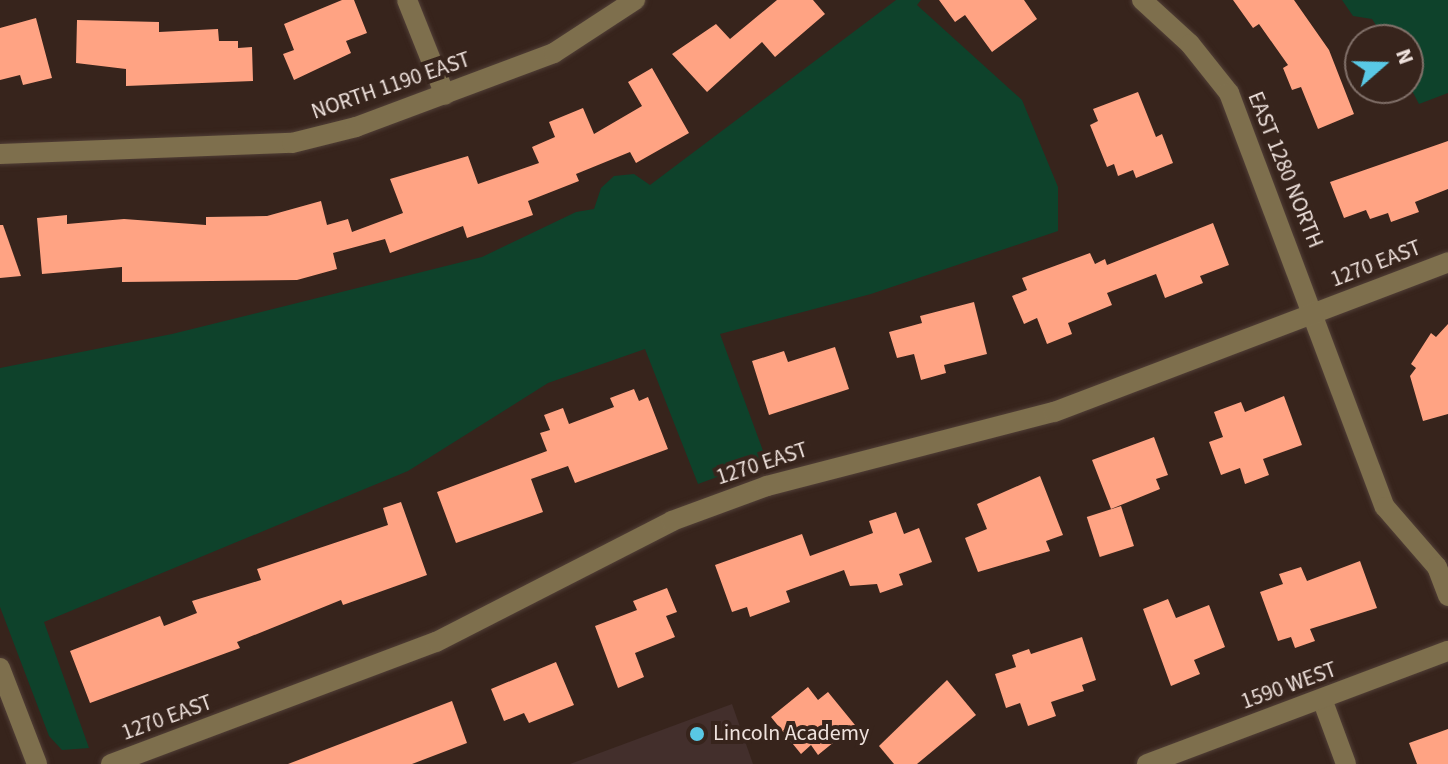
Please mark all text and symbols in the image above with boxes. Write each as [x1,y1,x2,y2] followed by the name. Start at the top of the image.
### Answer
[1344,24,1424,104] north arrow
[1387,44,1422,69] text: N
[308,46,474,126] street label: NORTH 1190 EAST
[1242,88,1328,252] street label: EAST 1280 NORTH
[1327,235,1425,293] street label: 1270 EAST
[713,437,811,491] street label: 1270 EAST
[1237,656,1341,716] street label: 1590 WEST
[118,689,216,747] street label: 1270 EAST
[713,721,869,747] place label: Lincoln Academy
[688,725,706,743] marker: Lincoln Academy

